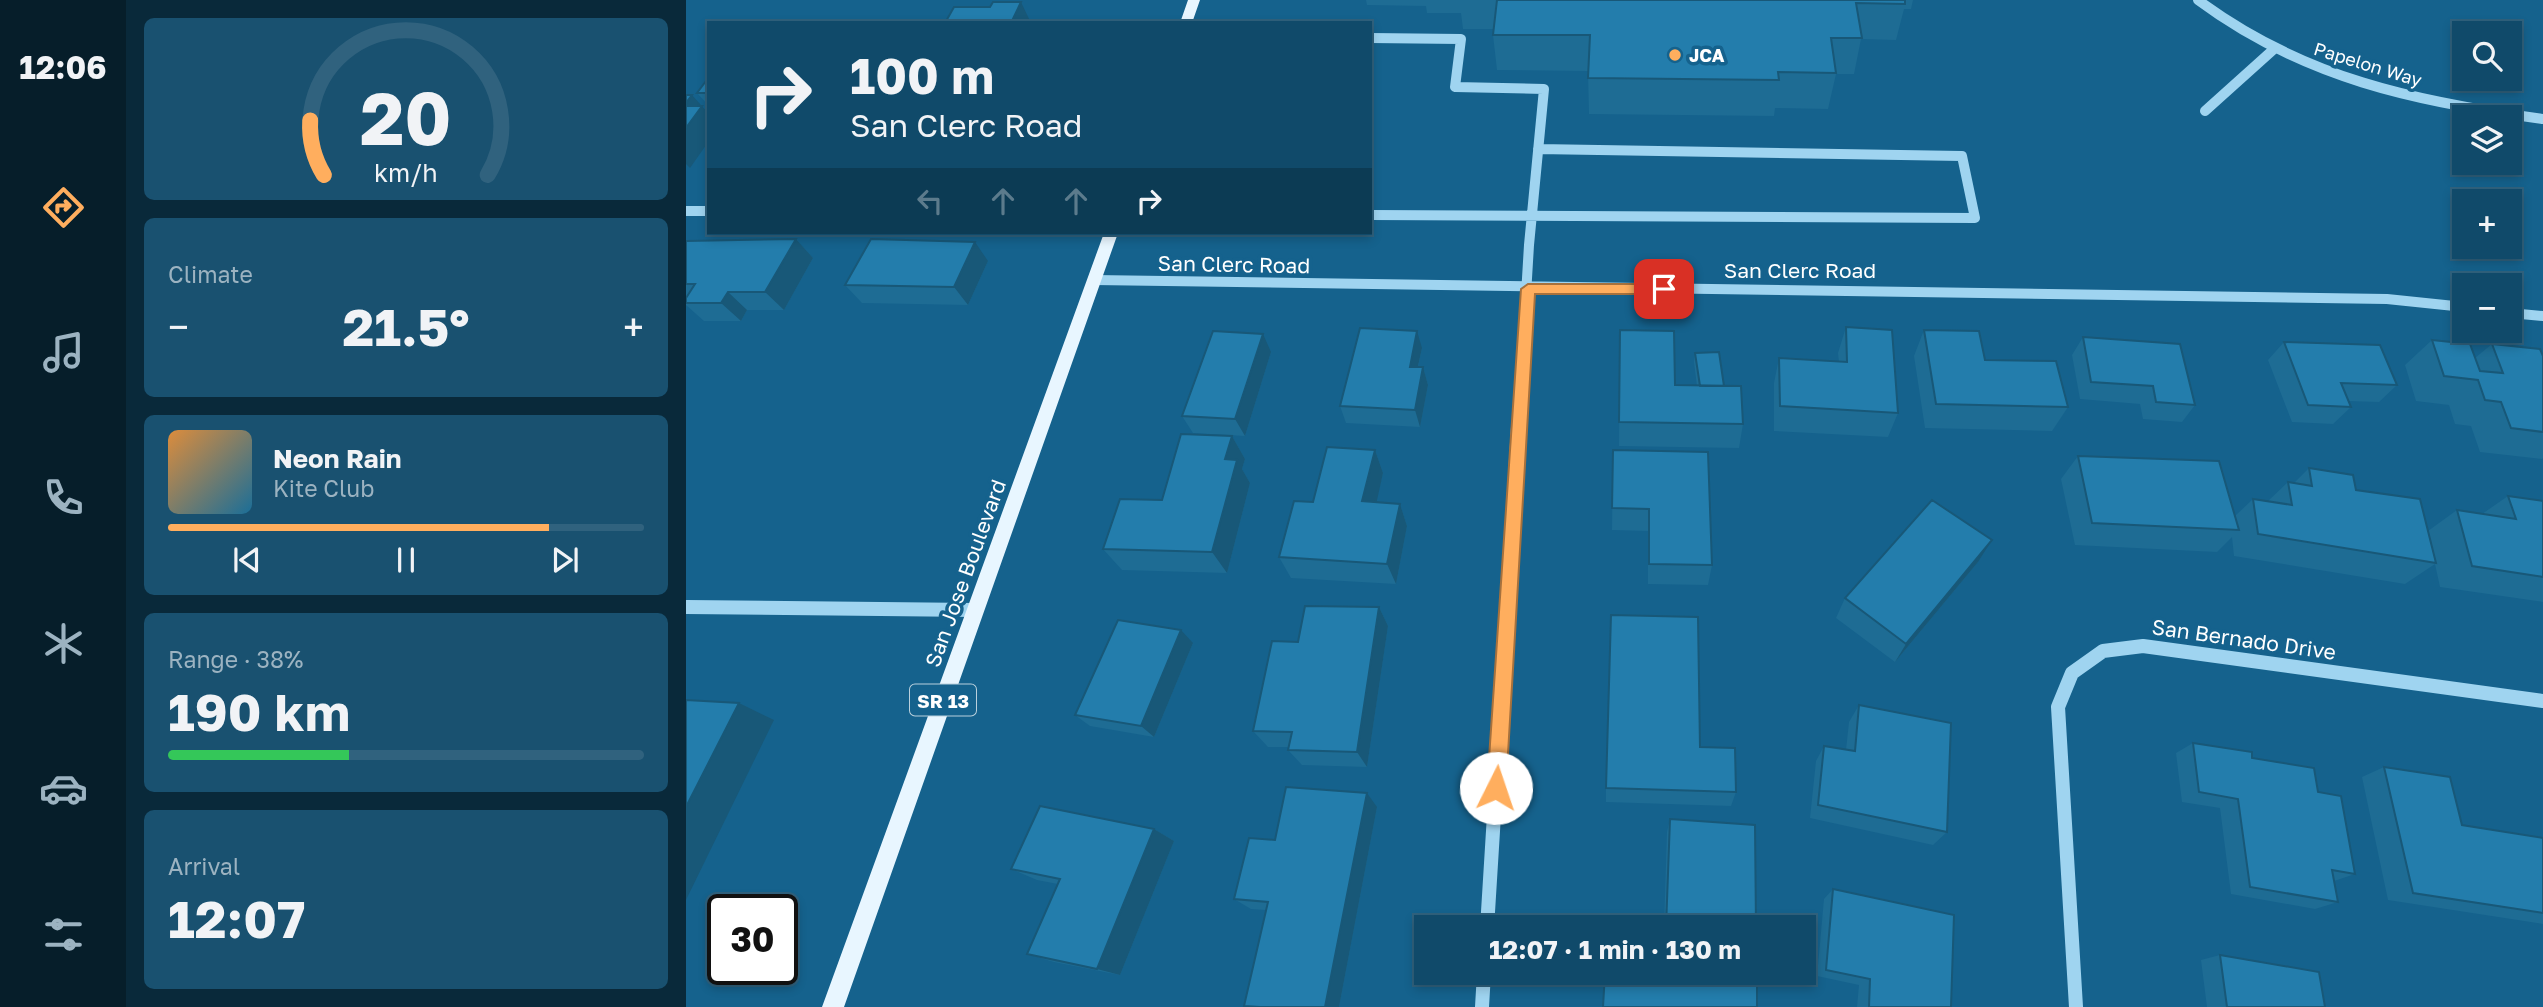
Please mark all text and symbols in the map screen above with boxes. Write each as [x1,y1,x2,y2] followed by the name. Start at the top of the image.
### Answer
[2452,21,2522,343] map controls
[2452,21,2522,91] button: search
[2311,37,2425,91] street label: Papelon Way
[1689,44,1725,66] place label: JCA
[850,46,994,105] text: 100 m
[1667,47,1683,63] marker: JCA
[19,48,107,86] text: 12:06
[735,49,826,140] icon: right
[360,74,452,161] text: 20
[2452,105,2522,175] button: layers
[850,106,1082,144] text: San Clerc Road
[374,157,438,188] text: km/h
[911,182,949,220] icon: left
[984,182,1022,220] icon: ahead
[1057,182,1095,220] icon: ahead
[1130,182,1168,220] icon: right
[39,183,88,232] icon: directions
[2452,189,2522,259] button: +
[1157,250,1311,278] street label: San Clerc Road
[1724,257,1876,283] street label: San Clerc Road
[1634,259,1694,319] pin
[168,260,253,288] text: Climate
[1645,270,1683,308] icon: arrive
[2452,273,2522,343] button: −
[342,295,470,357] text: 21.5°
[168,304,189,349] text: −
[623,304,644,349] text: +
[39,328,88,377] icon: music
[273,443,402,474] text: Neon Rain
[39,473,88,522] icon: phone
[273,474,374,502] text: Kite Club
[919,476,1011,670] street label: San Jose Boulevard
[228,541,266,579] icon: previous
[387,541,425,579] icon: pause
[546,541,584,579] icon: next
[2150,613,2338,665] street label: San Bernado Drive
[39,619,88,668] icon: climate
[168,645,303,673] text: Range · 38%
[168,680,350,742] text: 190 km
[910,684,976,716] road number: SR 13
[1459,751,1533,825] position arrow
[39,764,88,813] icon: car
[168,852,240,880] text: Arrival
[168,887,305,949] text: 12:07
[707,894,798,985] speed limit sign: 30
[39,910,88,959] icon: filters
[1489,934,1741,965] text: 12:07 · 1 min · 130 m

